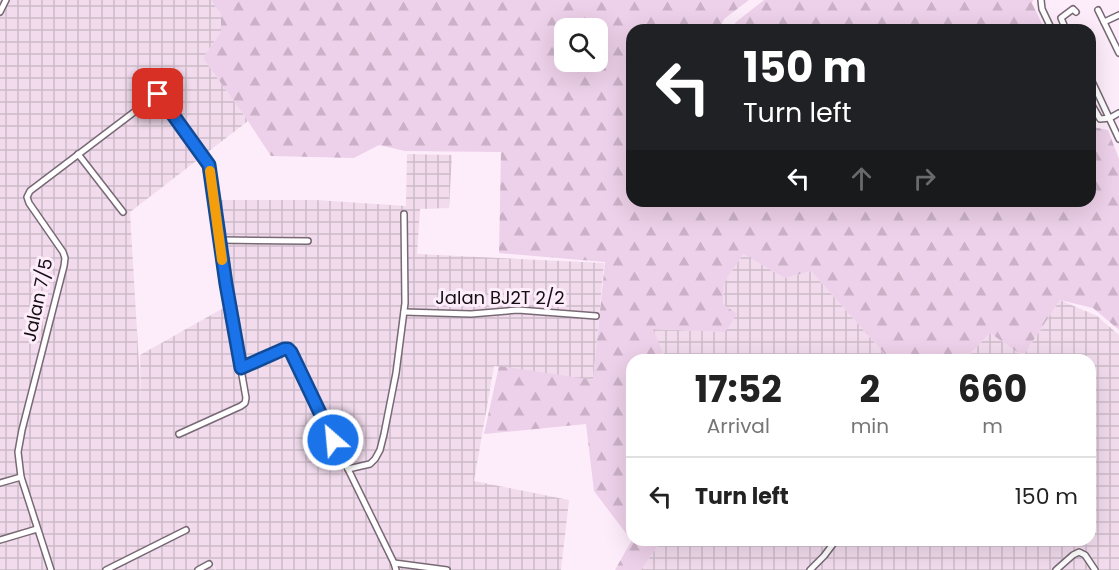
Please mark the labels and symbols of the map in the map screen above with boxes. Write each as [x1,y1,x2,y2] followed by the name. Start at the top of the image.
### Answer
[132,68,183,119] pin
[17,256,59,344] street label: Jalan 7/5
[435,285,565,310] street label: Jalan BJ2T 2/2
[301,408,365,472] position arrow

